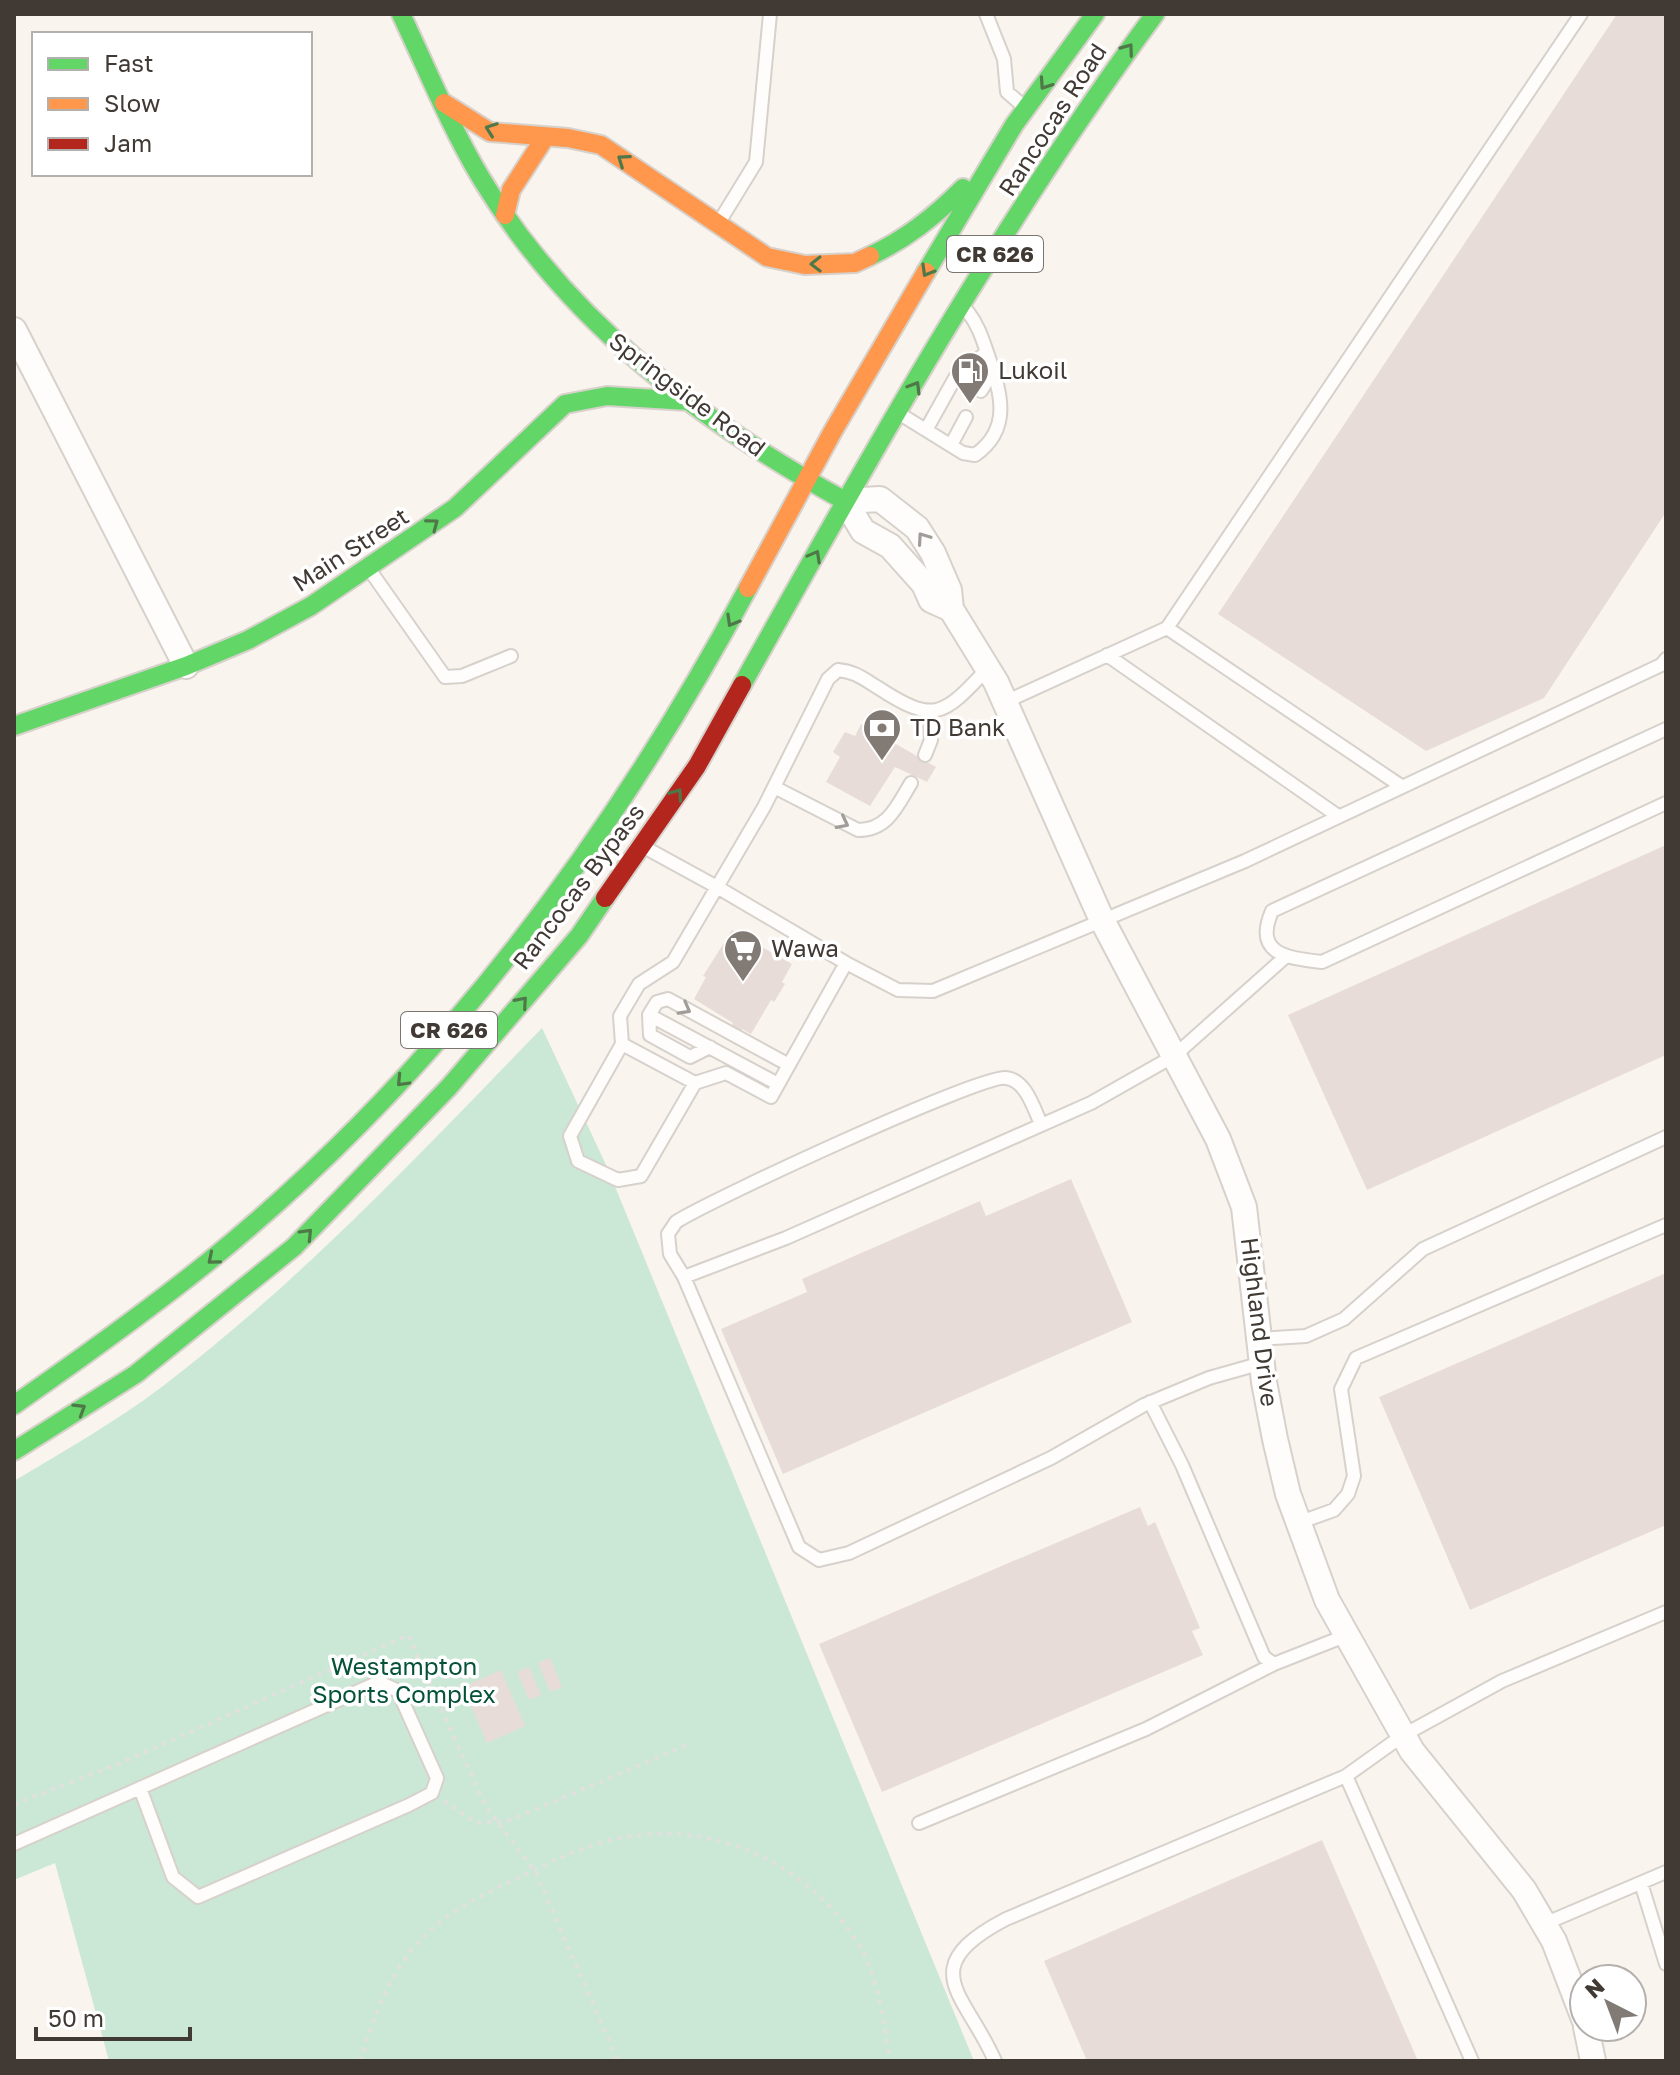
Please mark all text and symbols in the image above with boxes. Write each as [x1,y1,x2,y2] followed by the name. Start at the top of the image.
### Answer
[32,32,312,176] legend
[992,37,1112,201] street label: Rancocas Road
[1119,43,1133,57] one-way arrow
[104,48,154,77] text: Fast
[1040,76,1055,90] one-way arrow
[104,88,160,117] text: Slow
[485,122,499,139] one-way arrow
[104,128,152,157] text: Jam
[617,155,631,170] one-way arrow
[947,236,1043,272] road number: CR 626
[809,256,822,273] one-way arrow
[921,262,937,277] one-way arrow
[604,326,772,462] street label: Springside Road
[949,350,991,405] fuel station icon: Lukoil
[998,355,1067,384] place label: Lukoil
[905,381,921,396] one-way arrow
[287,501,414,597] street label: Main Street
[424,520,439,534] one-way arrow
[918,532,933,547] one-way arrow
[805,550,821,564] one-way arrow
[726,613,741,627] one-way arrow
[861,707,903,762] bank icon: TD Bank
[910,712,1006,741] place label: TD Bank
[667,788,682,802] one-way arrow
[506,797,650,975] street label: Rancocas Bypass
[835,813,850,828] one-way arrow
[722,928,764,983] supermarket icon: Wawa
[771,933,839,962] place label: Wawa
[512,996,527,1011] one-way arrow
[677,999,692,1014] one-way arrow
[401,1012,497,1048] road number: CR 626
[396,1072,411,1086] one-way arrow
[298,1228,312,1243] one-way arrow
[1236,1235,1285,1408] street label: Highland Drive
[207,1249,222,1264] one-way arrow
[71,1404,86,1419] one-way arrow
[312,1651,496,1708] park label: Westampton Sports Complex
[1568,1963,1648,2043] north arrow
[1579,1972,1610,2003] text: N
[36,1991,190,2041] scale bar
[48,2003,104,2032] text: 50 m

